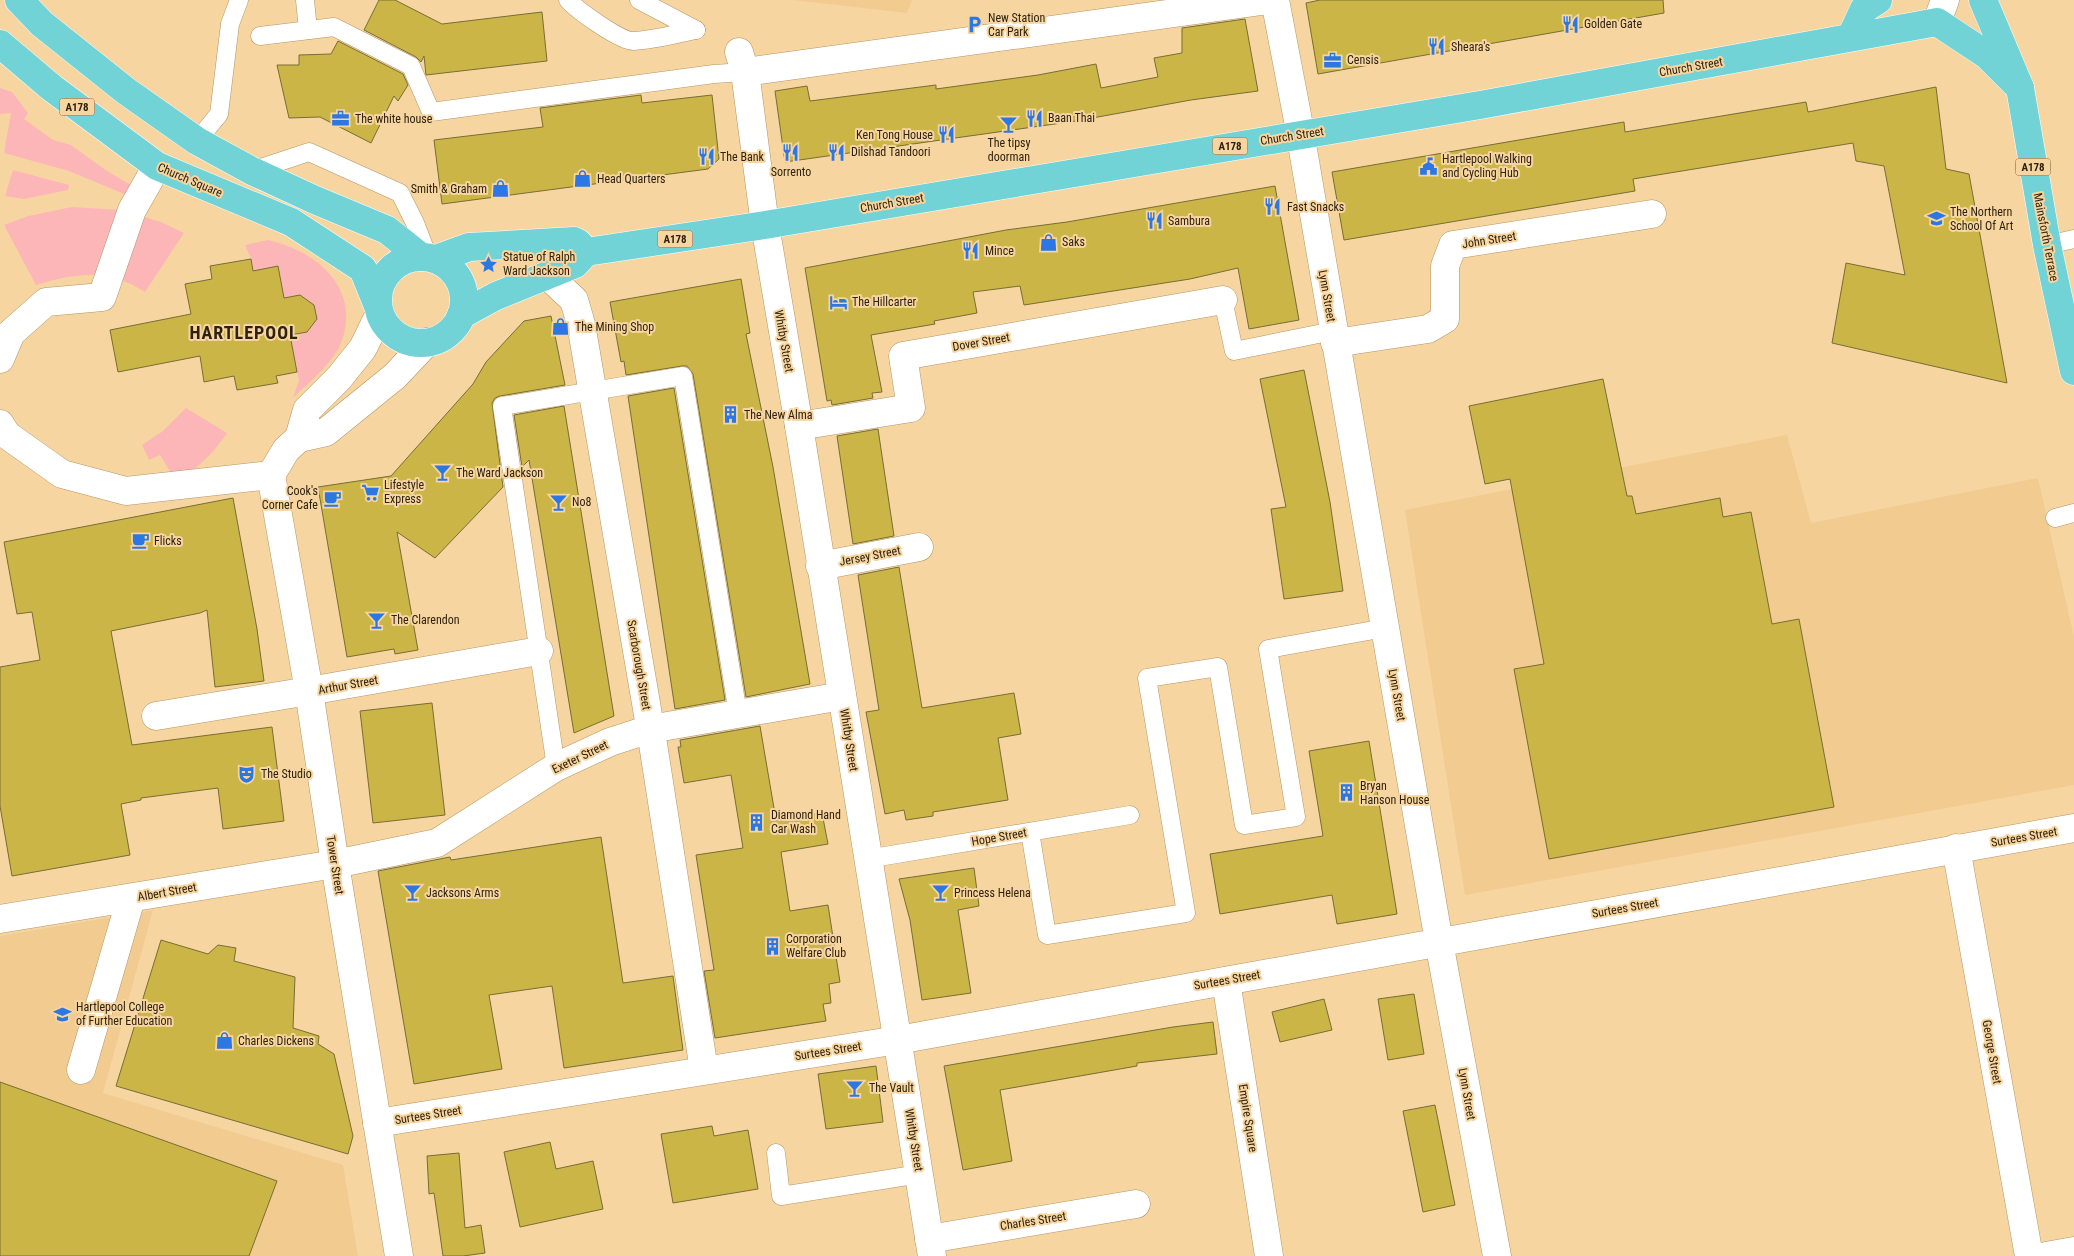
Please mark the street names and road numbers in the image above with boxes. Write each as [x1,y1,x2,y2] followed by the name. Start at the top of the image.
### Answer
[1658,54,1724,79] street label: Church Street
[60,98,94,115] road number: A178
[1259,124,1325,148] street label: Church Street
[1212,138,1248,154] road number: A178
[2016,158,2050,176] road number: A178
[156,160,225,200] street label: Church Square
[859,190,925,215] street label: Church Street
[2031,192,2062,283] street label: Mainsforth Terrace
[1461,229,1517,251] street label: John Street
[658,230,692,248] road number: A178
[1316,269,1339,323] street label: Lynn Street
[772,309,796,374] street label: Whitby Street
[951,330,1011,354] street label: Dover Street
[838,543,902,569] street label: Jersey Street
[624,619,654,711] street label: Scarborough Street
[1386,668,1409,722] street label: Lynn Street
[317,673,379,697] street label: Arthur Street
[837,708,861,773] street label: Whitby Street
[550,737,611,777] street label: Exeter Street
[1990,824,2059,850] street label: Surtees Street
[970,825,1028,849] street label: Hope Street
[323,834,347,896] street label: Tower Street
[136,880,198,904] street label: Albert Street
[1591,895,1660,921] street label: Surtees Street
[1193,967,1262,993] street label: Surtees Street
[1979,1019,2005,1086] street label: George Street
[794,1039,863,1063] street label: Surtees Street
[1456,1067,1479,1121] street label: Lynn Street
[1236,1083,1260,1153] street label: Empire Square
[394,1103,463,1127] street label: Surtees Street
[902,1108,926,1173] street label: Whitby Street
[999,1209,1067,1233] street label: Charles Street

